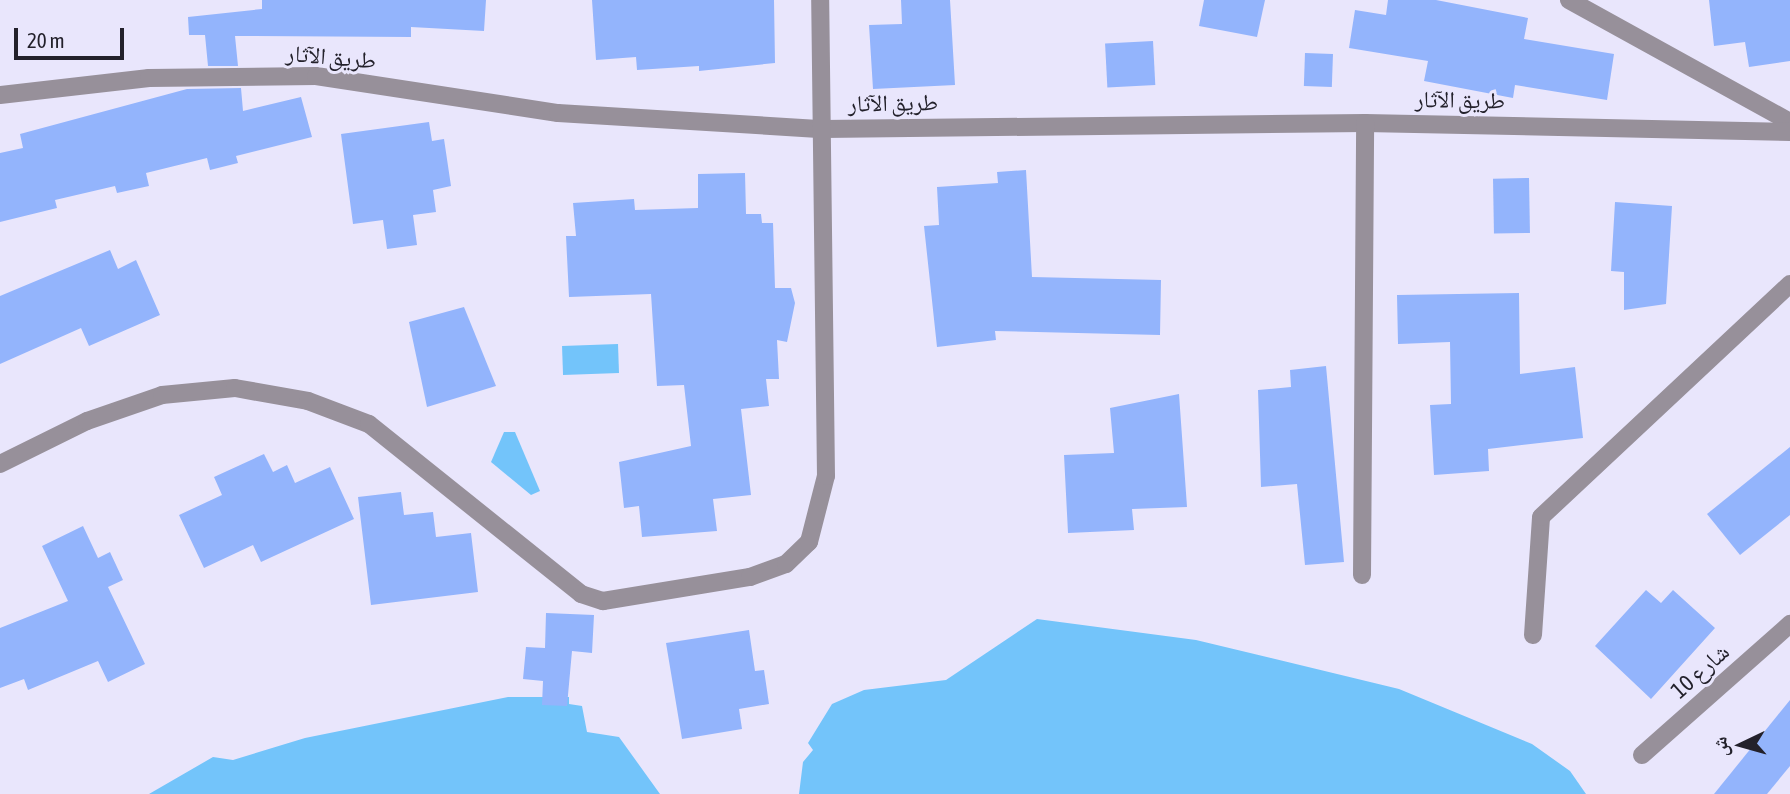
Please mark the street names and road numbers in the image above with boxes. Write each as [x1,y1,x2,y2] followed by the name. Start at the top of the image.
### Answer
[285,39,377,75] street label: طريق الآثار
[1415,85,1505,115] street label: طريق الآثار
[848,88,938,118] street label: طريق الآثار
[1665,638,1735,704] street label: شارع 10

